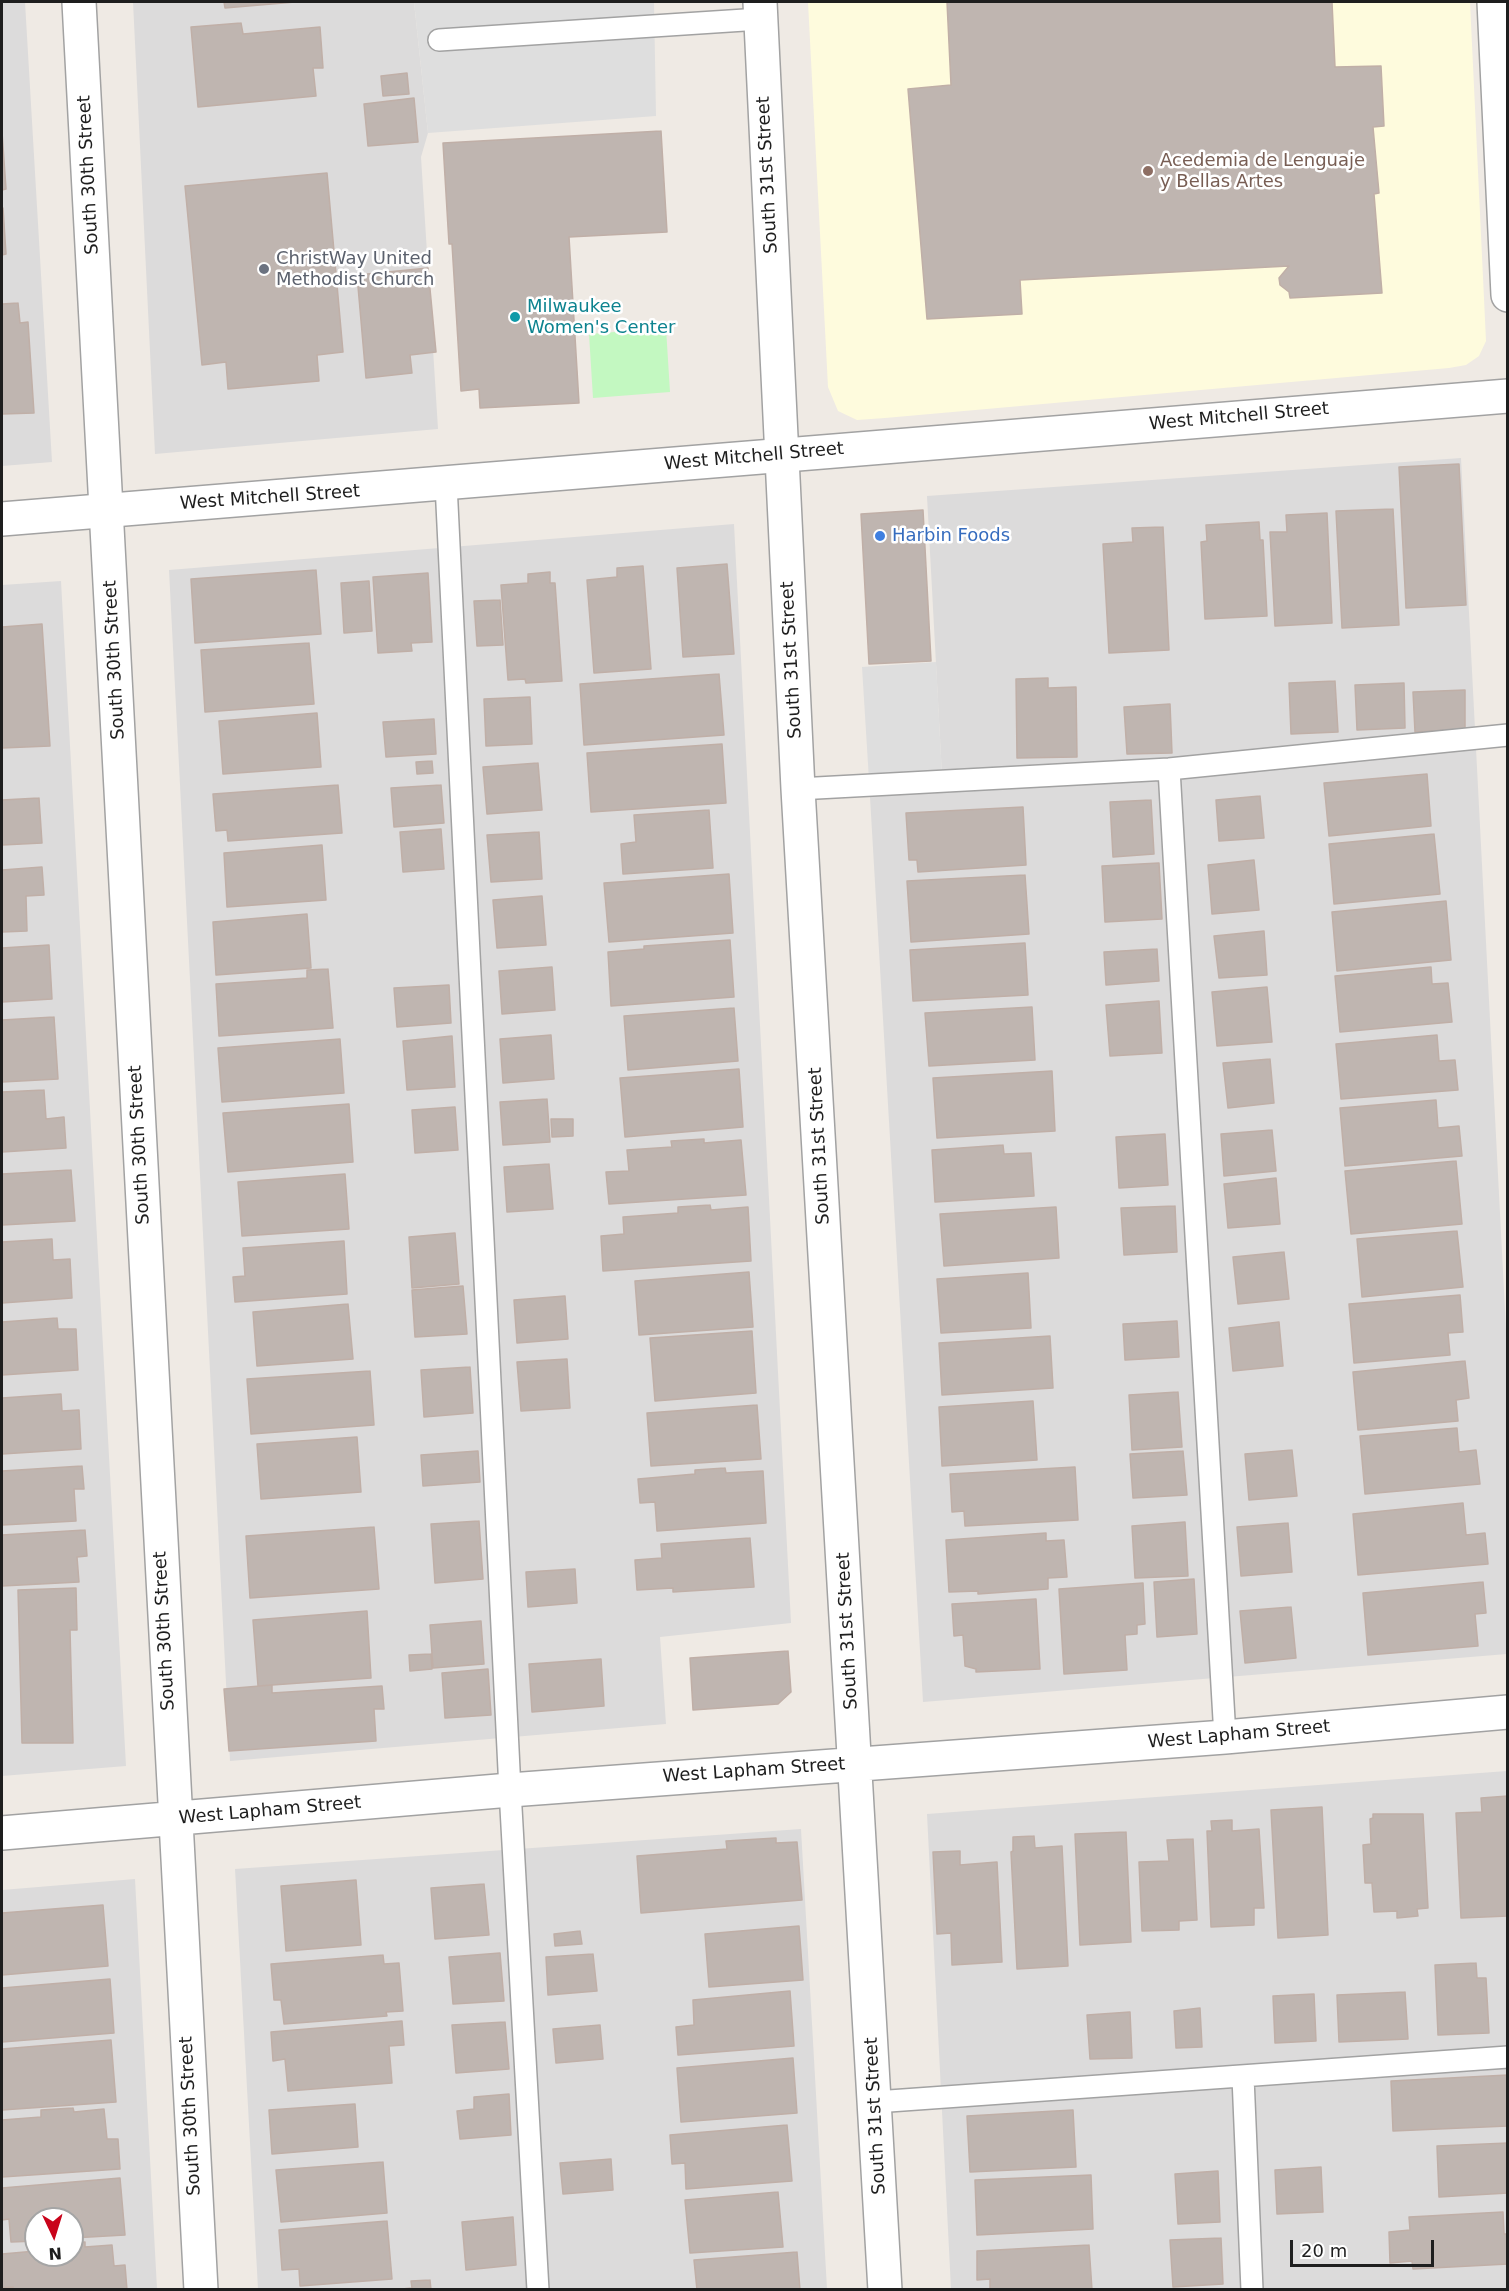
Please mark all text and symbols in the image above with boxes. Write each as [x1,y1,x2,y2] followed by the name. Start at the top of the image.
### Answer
[74,95,104,255] street label: South 30th Street
[753,96,783,254] street label: South 31st Street
[1160,150,1365,192] place label: Acedemia de Lenguaje y Bellas Artes
[1141,164,1155,178] marker: Acedemia de Lenguaje y Bellas Artes
[276,248,434,290] place label: ChristWay United Methodist Church
[257,262,271,276] marker: ChristWay United Methodist Church
[527,296,675,338] place label: Milwaukee Women's Center
[508,310,522,324] marker: Milwaukee Women's Center
[1148,398,1330,436] street label: West Mitchell Street
[663,438,845,476] street label: West Mitchell Street
[179,481,361,515] street label: West Mitchell Street
[892,525,1010,547] place label: Harbin Foods
[873,529,887,543] marker: Harbin Foods
[100,580,130,740] street label: South 30th Street
[777,581,807,739] street label: South 31st Street
[125,1065,155,1225] street label: South 30th Street
[805,1067,835,1225] street label: South 31st Street
[150,1551,180,1711] street label: South 30th Street
[833,1552,863,1710] street label: South 31st Street
[1147,1716,1331,1754] street label: West Lapham Street
[662,1754,846,1788] street label: West Lapham Street
[178,1792,362,1830] street label: West Lapham Street
[176,2036,206,2196] street label: South 30th Street
[861,2037,891,2195] street label: South 31st Street
[24,2207,84,2267] north arrow
[1293,2228,1437,2266] scale bar
[1301,2240,1347,2261] text: 20 m
[48,2244,63,2263] text: N

